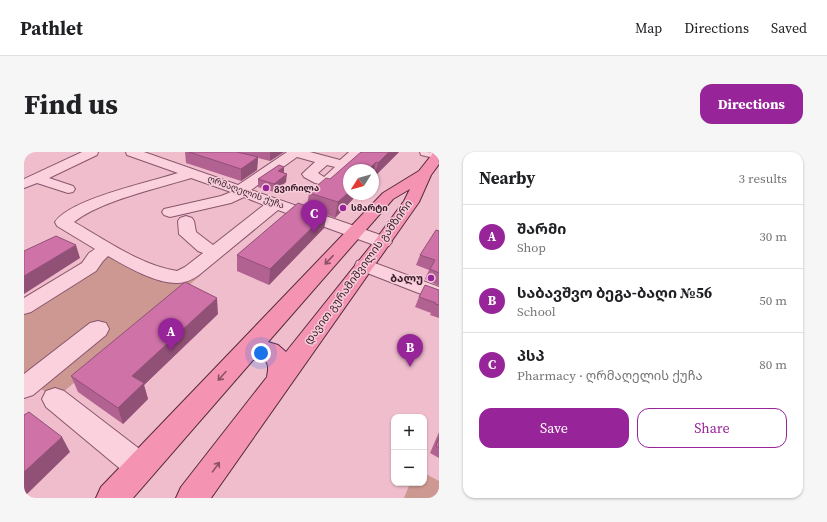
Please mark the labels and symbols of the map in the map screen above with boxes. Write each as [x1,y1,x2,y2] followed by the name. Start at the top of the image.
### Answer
[343,164,379,200] north arrow
[206,173,286,211] street label: ღრმაღელის ქუჩა
[274,182,319,194] place label: გვირილა
[261,183,271,193] marker: გვირილა
[301,197,416,348] street label: დავით გურამიშვილის გამზირი
[301,200,327,233] pin: C
[351,202,388,214] place label: სმარტი
[338,203,348,213] marker: სმარტი
[325,255,334,265] one-way arrow
[390,271,423,286] place label: ბალუ
[426,273,436,283] marker: ბალუ
[158,318,184,351] pin: A
[397,334,423,367] pin: B
[251,343,271,363] your location
[218,371,227,381] one-way arrow
[212,462,220,473] one-way arrow

